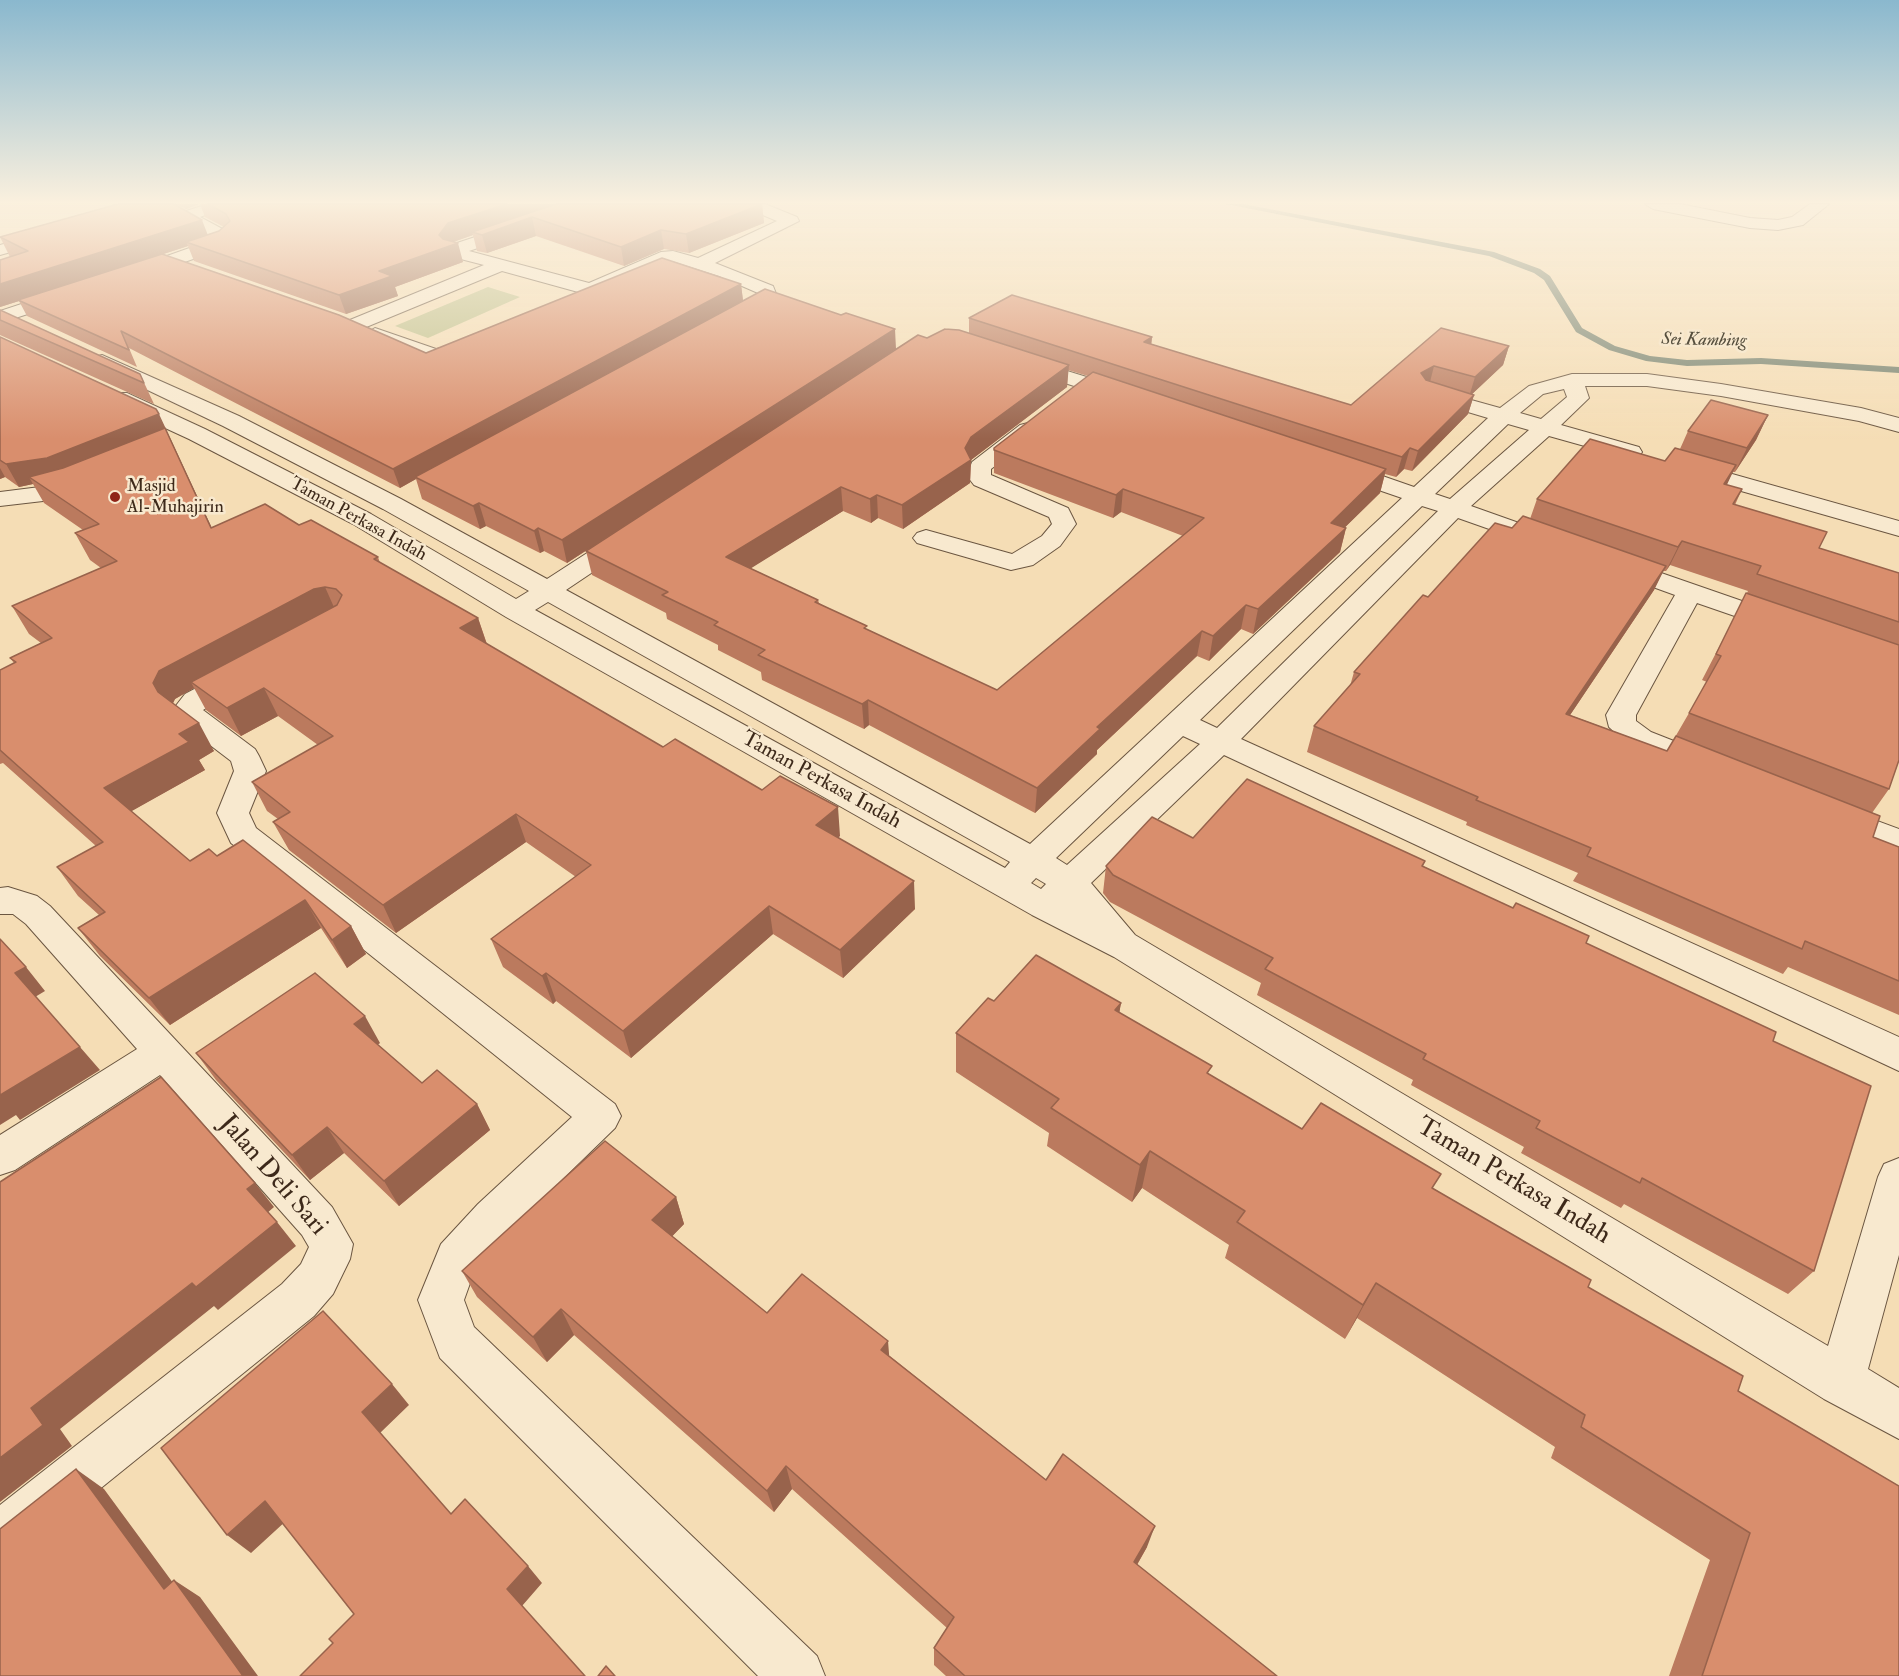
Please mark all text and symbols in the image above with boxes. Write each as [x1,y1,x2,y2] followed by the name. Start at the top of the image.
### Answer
[1661,329,1747,353] water label: Sei Kambing
[286,474,430,566] street label: Taman Perkasa Indah
[127,476,224,518] place label: Masjid Al-Muhajirin
[108,490,122,504] marker: Masjid Al-Muhajirin
[737,727,905,835] street label: Taman Perkasa Indah
[211,1109,333,1243] street label: Jalan Deli Sari
[1410,1112,1616,1252] street label: Taman Perkasa Indah

